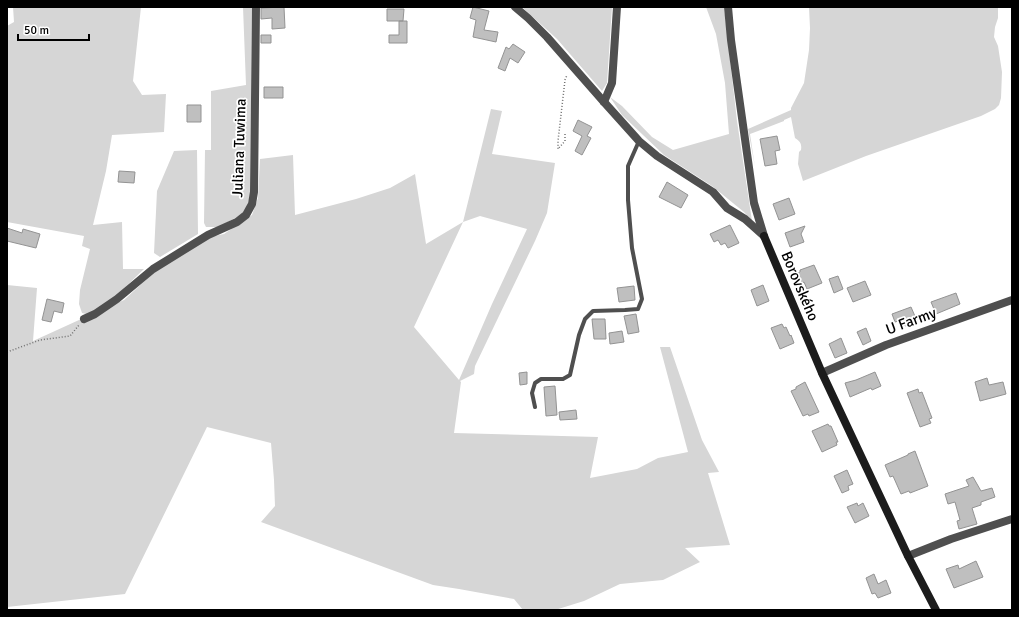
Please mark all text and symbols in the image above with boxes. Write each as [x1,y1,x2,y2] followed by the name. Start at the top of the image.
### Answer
[18,16,89,42] scale bar
[24,23,49,38] text: 50 m
[228,98,250,198] street label: Juliana Tuwima
[777,248,823,324] street label: Borovského
[883,304,939,338] street label: U Farmy

